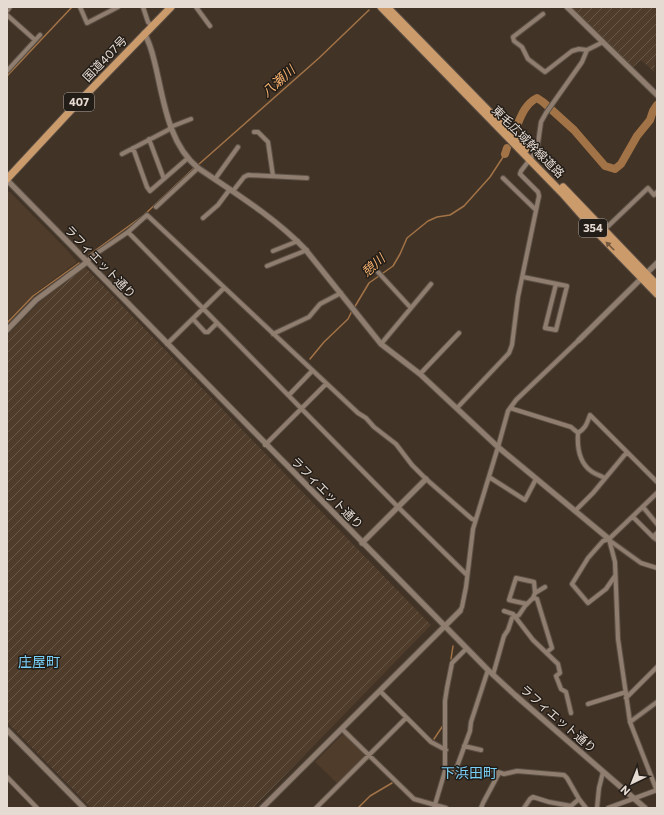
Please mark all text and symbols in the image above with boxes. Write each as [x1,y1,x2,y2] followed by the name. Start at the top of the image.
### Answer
[79,33,129,84] street label: 国道407号
[258,61,299,100] water label: 八瀬川
[64,93,94,111] road number: 407
[490,102,568,180] street label: 東毛広域幹線道路
[579,219,607,237] road number: 354
[62,222,139,301] street label: ラフィエット通り
[605,241,615,251] one-way arrow
[358,249,389,280] water label: 憩川
[289,453,367,531] street label: ラフィエット通り
[18,653,60,670] district label: 庄屋町
[518,682,599,755] street label: ラフィエット通り
[612,763,652,803] north arrow
[441,764,497,781] district label: 下浜田町
[617,783,632,798] text: N

